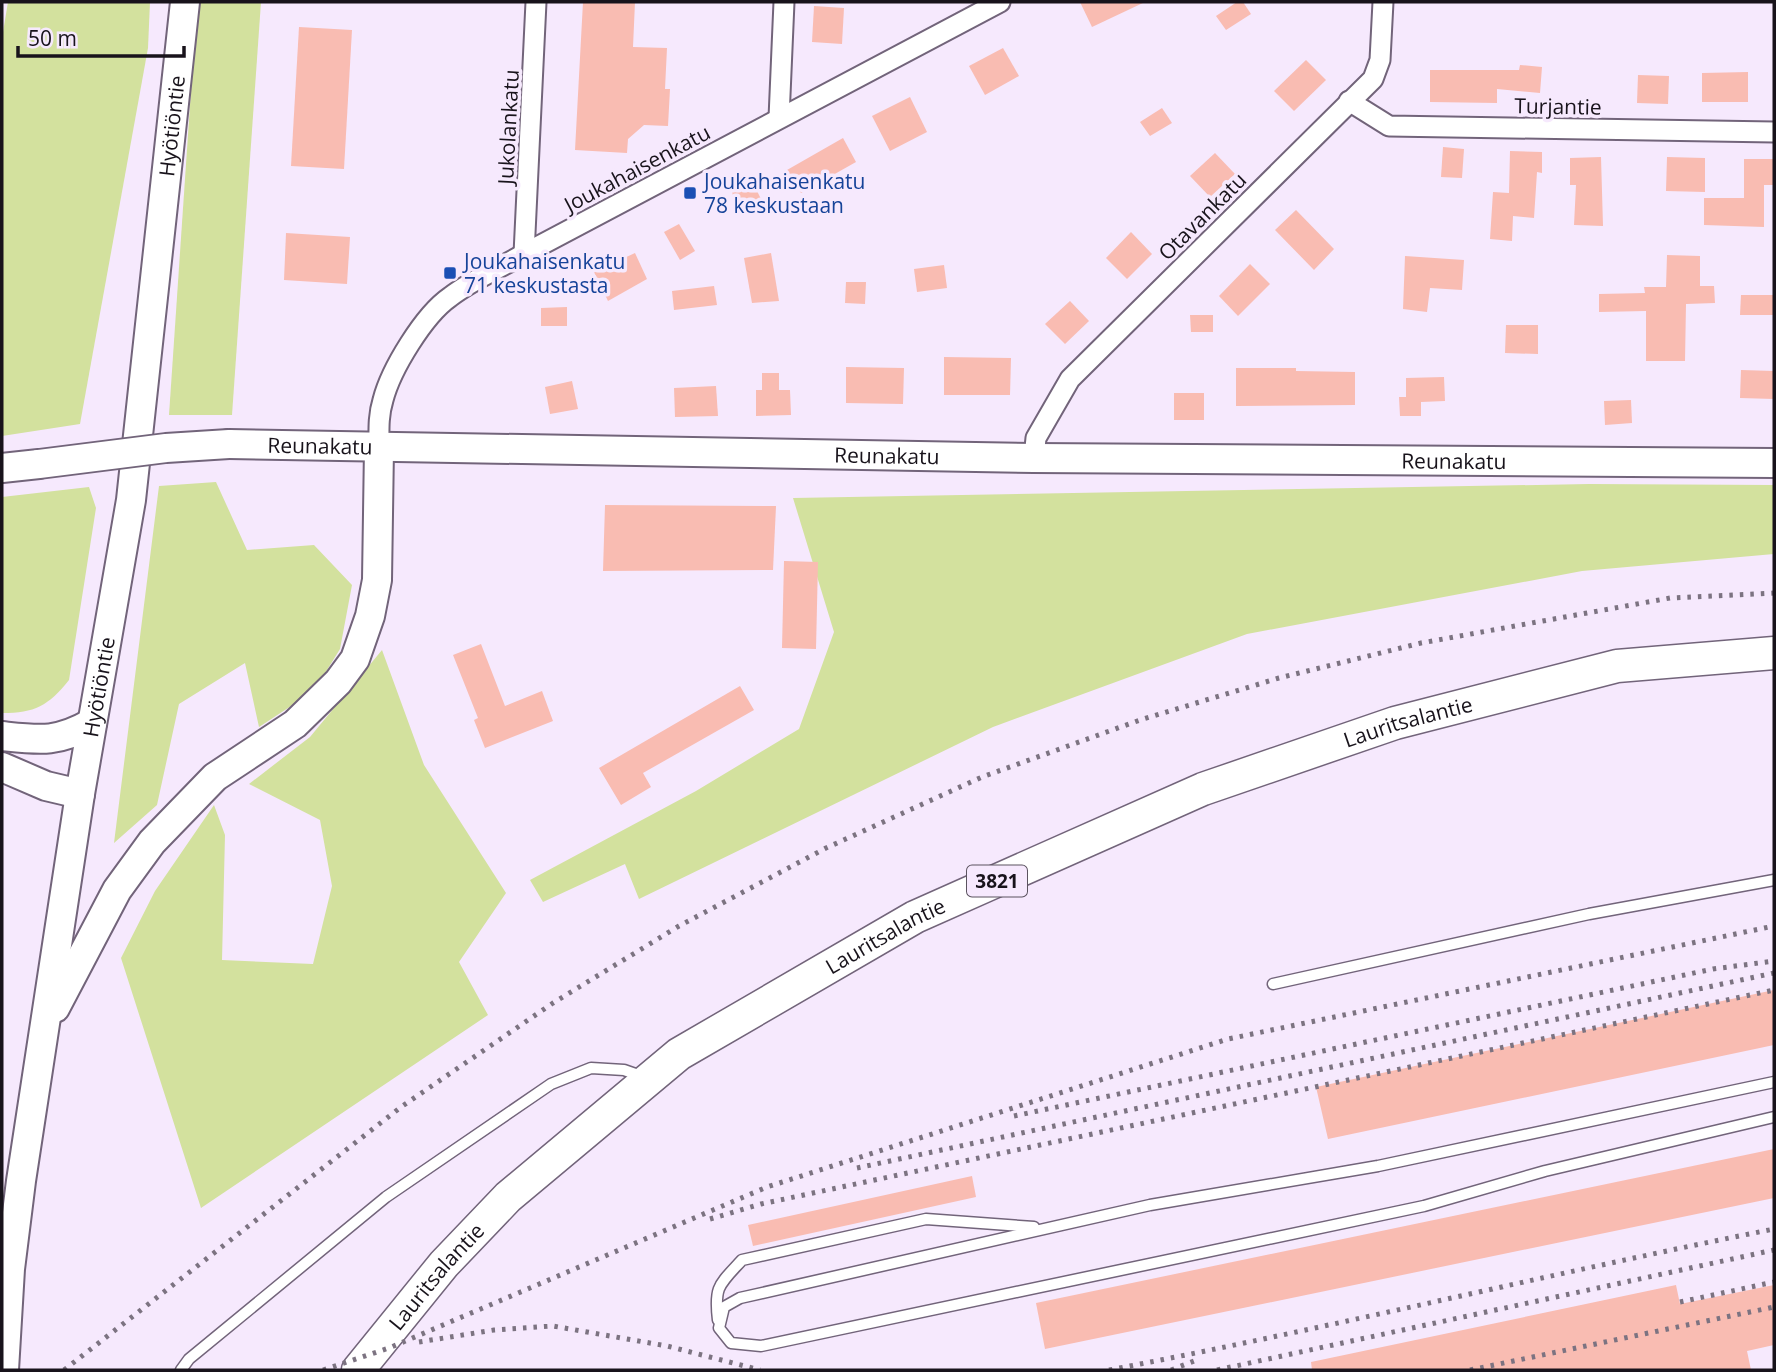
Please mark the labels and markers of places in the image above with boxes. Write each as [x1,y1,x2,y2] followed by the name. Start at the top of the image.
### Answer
[702,167,865,219] place label: Joukahaisenkatu 78 keskustaan
[682,185,698,201] marker: Joukahaisenkatu 78 keskustaan
[462,247,625,299] place label: Joukahaisenkatu 71 keskustasta
[442,265,458,281] marker: Joukahaisenkatu 71 keskustasta

